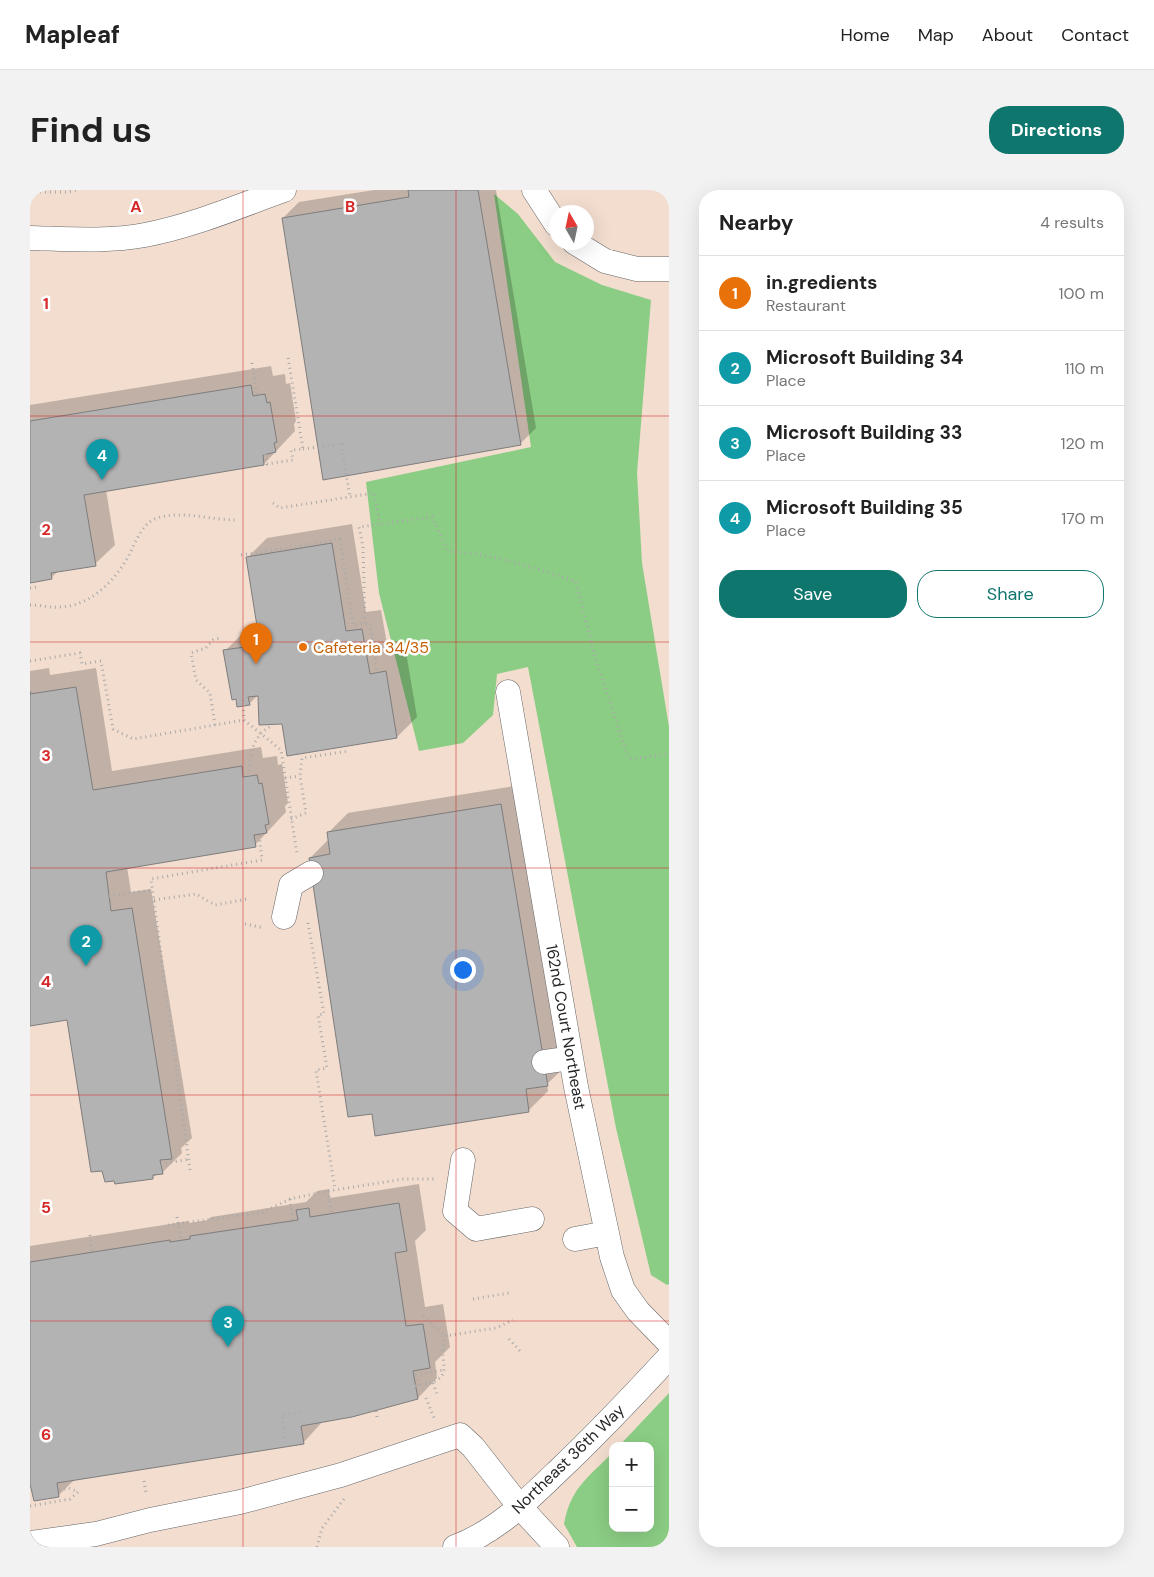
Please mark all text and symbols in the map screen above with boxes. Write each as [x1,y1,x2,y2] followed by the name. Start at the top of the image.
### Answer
[25,19,120,50] text: Mapleaf
[840,23,890,47] text: Home
[918,23,954,47] text: Map
[982,23,1033,47] text: About
[1061,23,1129,47] text: Contact
[989,106,1124,154] button: Directions
[30,107,152,153] text: Find us
[130,196,142,217] text: A
[345,196,355,217] text: B
[549,205,594,250] north arrow
[719,209,793,237] text: Nearby
[1040,212,1104,233] text: 4 results
[766,270,877,295] text: in.gredients
[732,283,738,304] text: 1
[1059,283,1104,304] text: 100 m
[43,293,49,314] text: 1
[766,295,846,316] text: Restaurant
[766,345,963,370] text: Microsoft Building 34
[730,358,740,379] text: 2
[1065,358,1104,379] text: 110 m
[766,370,806,391] text: Place
[766,420,962,445] text: Microsoft Building 33
[730,433,740,454] text: 3
[1060,433,1104,454] text: 120 m
[86,439,118,480] pin: 4
[766,445,806,466] text: Place
[766,495,963,520] text: Microsoft Building 35
[730,508,740,529] text: 4
[1061,508,1104,529] text: 170 m
[41,519,51,540] text: 2
[766,520,806,541] text: Place
[719,570,907,618] button: Save
[917,570,1104,618] button: Share
[240,623,272,664] pin: 1
[313,637,429,658] place label: Cafeteria 34/35
[297,641,309,653] marker: Cafeteria 34/35
[41,745,51,766] text: 3
[70,925,102,966] pin: 2
[541,943,591,1111] street label: 162nd Court Northeast
[450,957,476,983] your location
[41,971,51,992] text: 4
[41,1197,51,1218] text: 5
[212,1306,244,1347] pin: 3
[507,1400,629,1518] street label: Northeast 36th Way
[41,1424,51,1445] text: 6
[609,1442,654,1532] map controls
[609,1442,654,1487] button: +
[609,1487,654,1532] button: −

